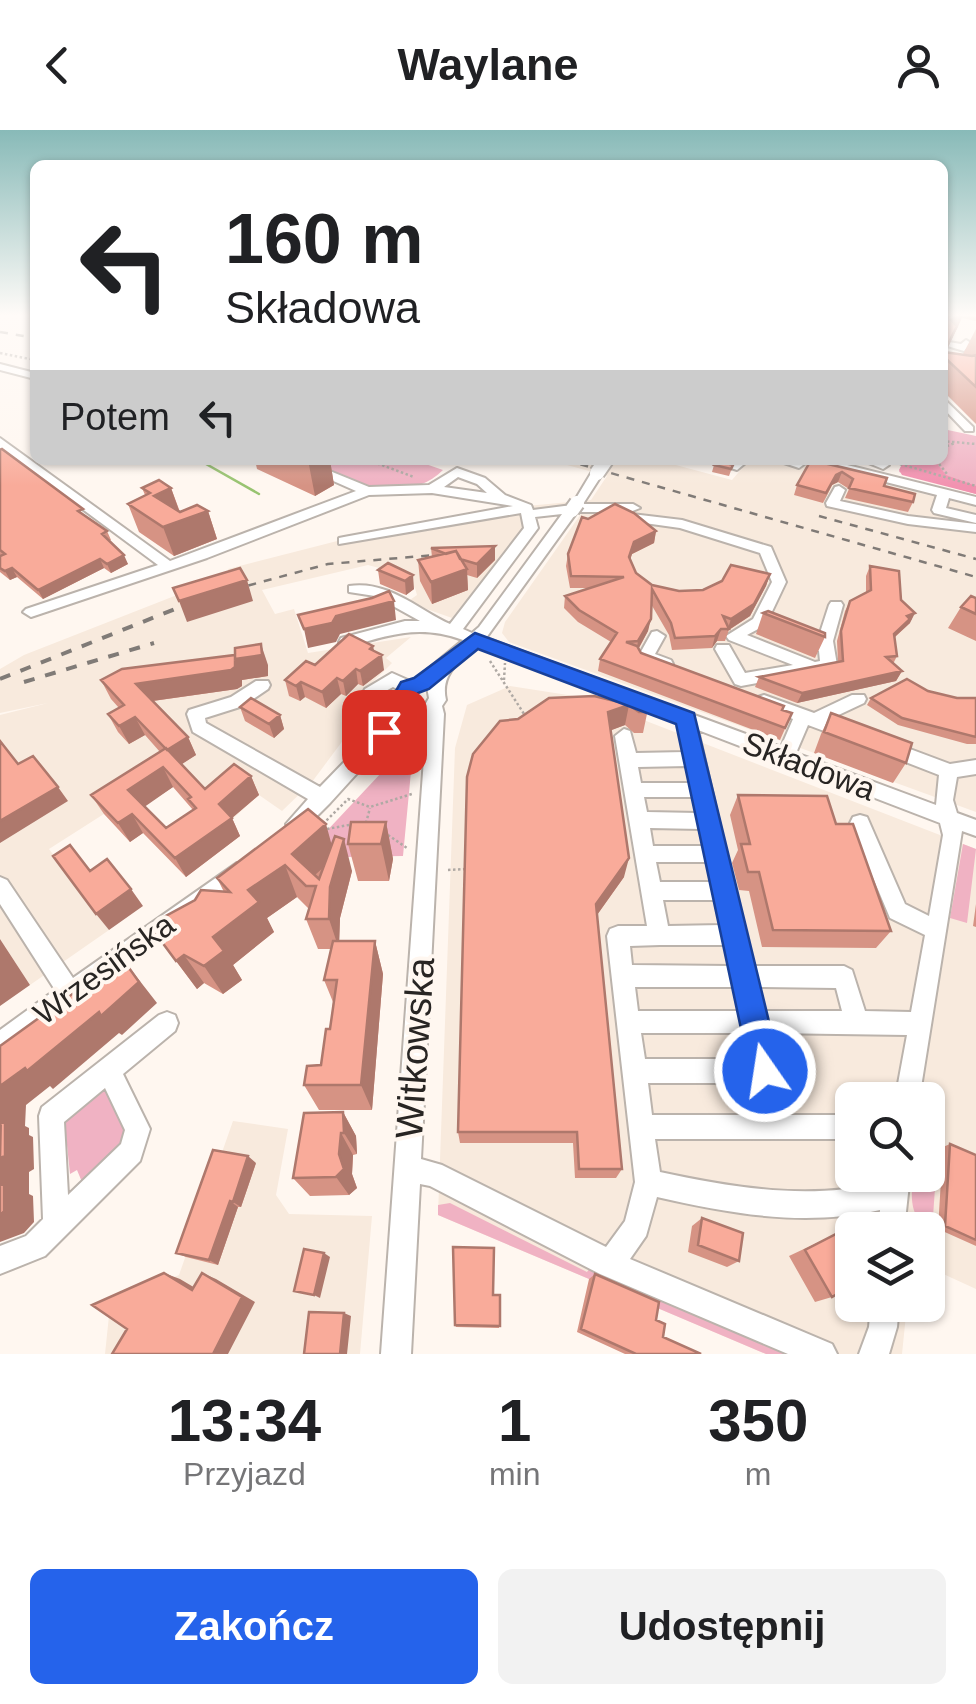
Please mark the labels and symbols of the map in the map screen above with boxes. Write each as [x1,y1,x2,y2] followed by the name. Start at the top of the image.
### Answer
[342,690,427,775] pin
[738,724,880,808] street label: Składowa
[27,906,181,1032] street label: Wrzesińska
[388,955,442,1140] street label: Witkowska
[713,1019,817,1123] position arrow

